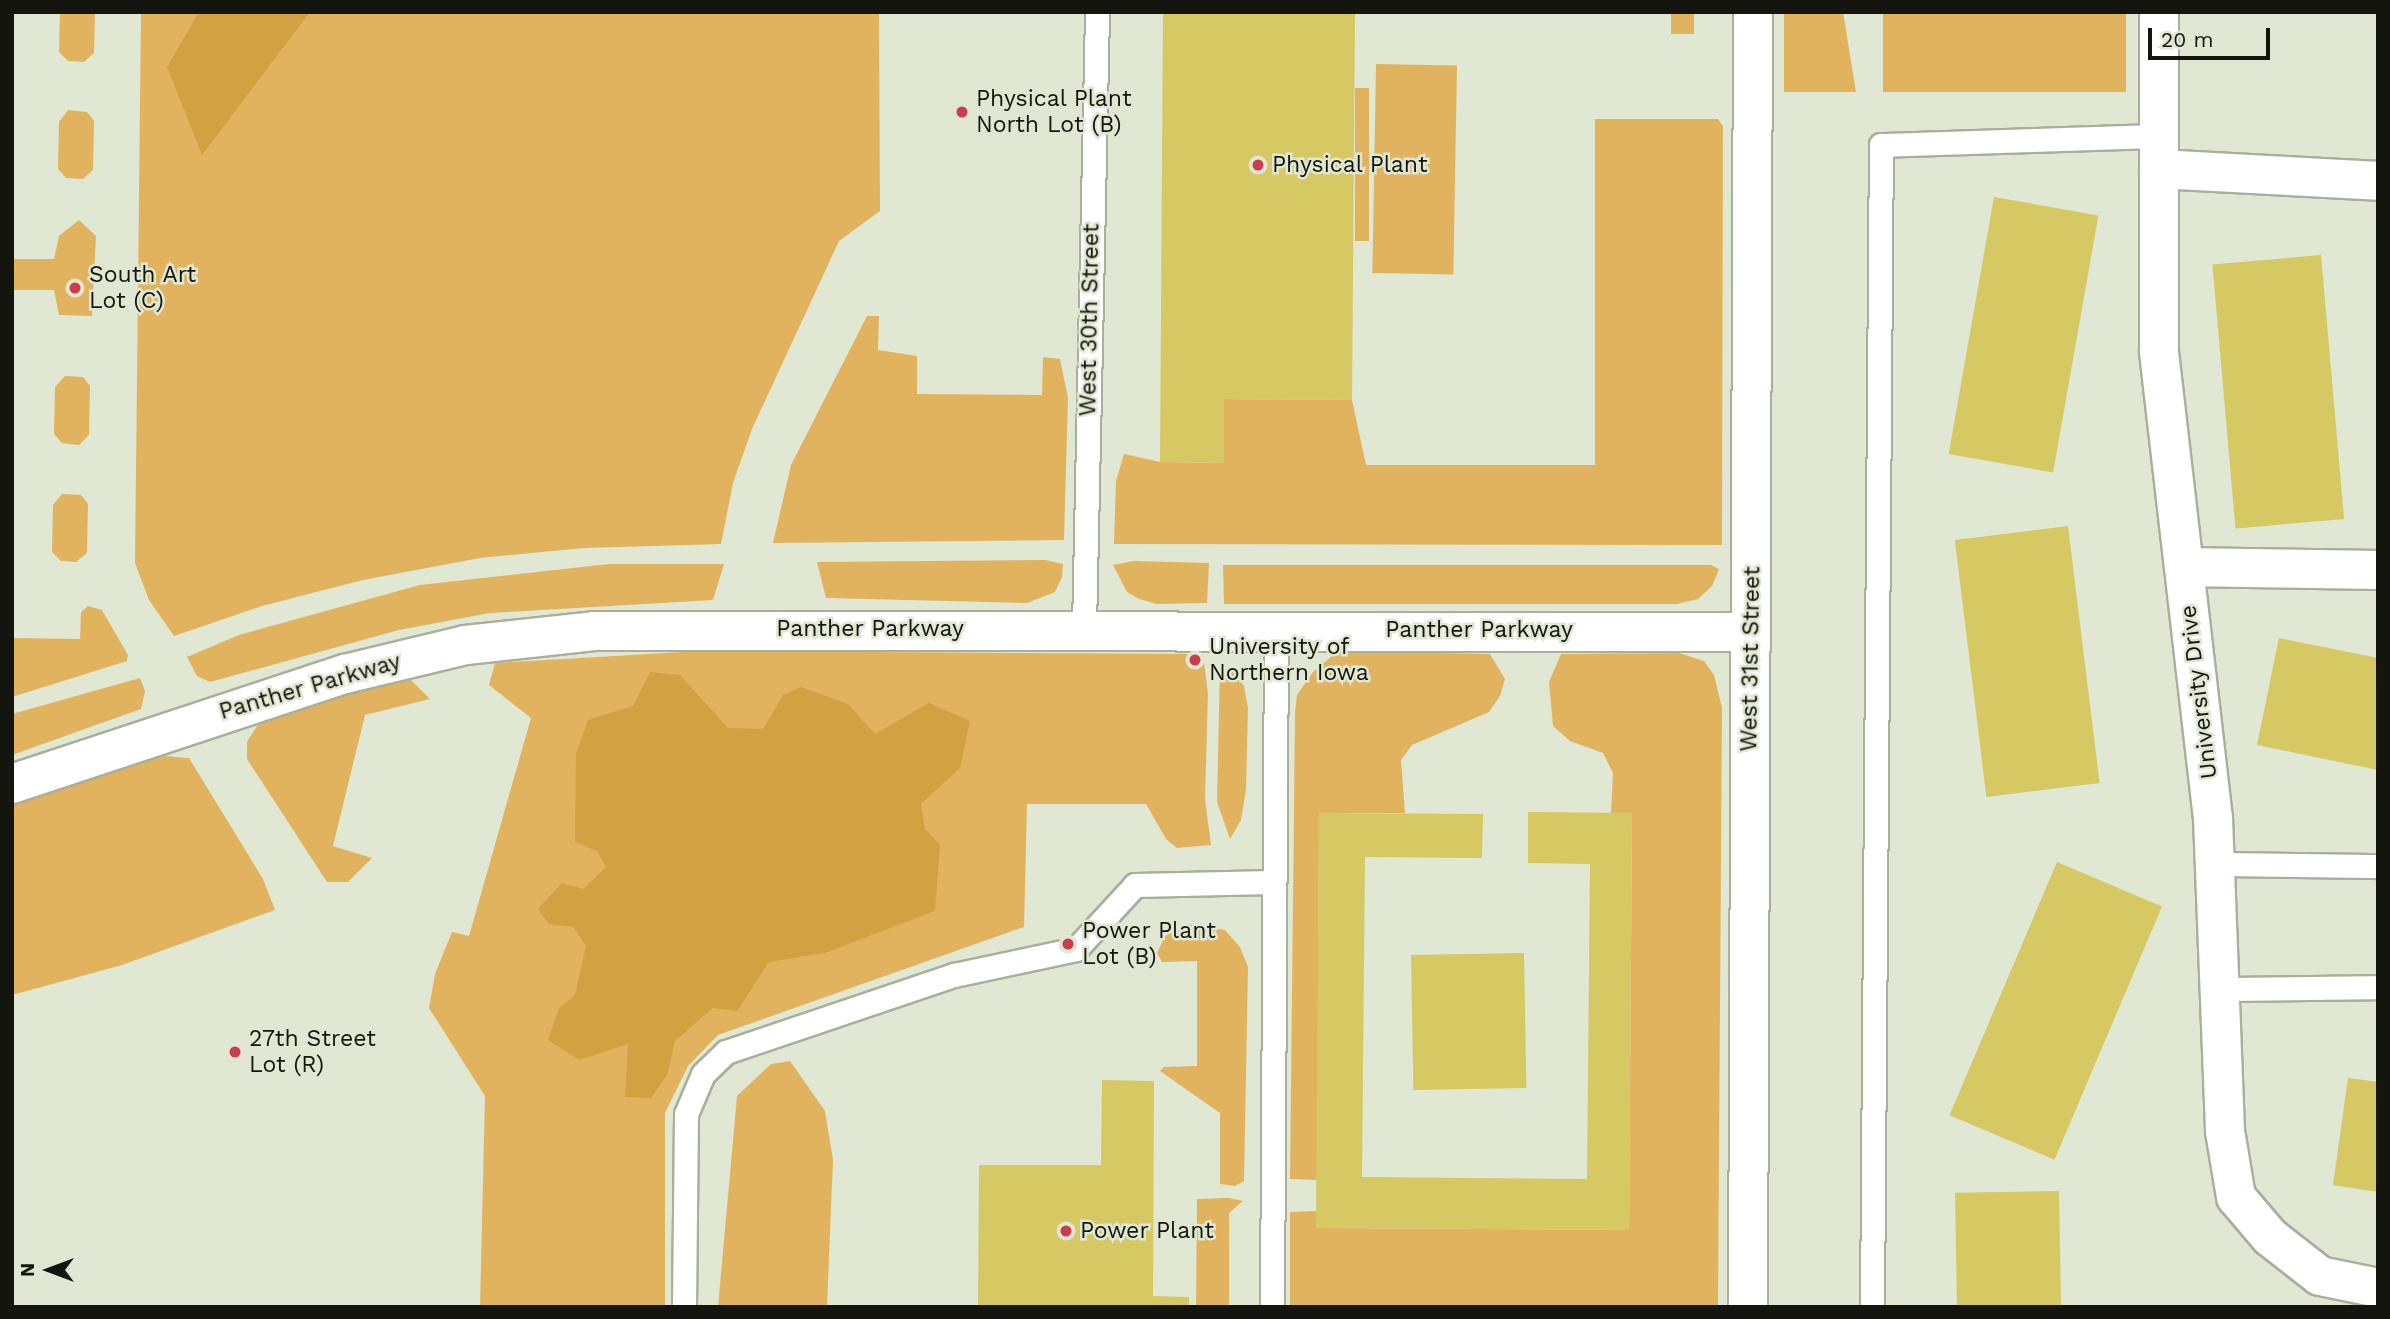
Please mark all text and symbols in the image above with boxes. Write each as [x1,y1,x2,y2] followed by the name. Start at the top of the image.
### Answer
[2152,14,2274,58] scale bar
[2161,27,2213,52] text: 20 m
[976,85,1132,139] place label: Physical Plant North Lot (B)
[954,104,970,120] marker: Physical Plant North Lot (B)
[1272,151,1428,179] place label: Physical Plant
[1250,157,1266,173] marker: Physical Plant
[1075,223,1105,417] street label: West 30th Street
[89,261,197,315] place label: South Art Lot (C)
[67,280,83,296] marker: South Art Lot (C)
[1736,566,1766,752] street label: West 31st Street
[2175,603,2223,781] street label: University Drive
[776,615,964,643] street label: Panther Parkway
[1385,616,1573,644] street label: Panther Parkway
[1209,633,1369,687] place label: University of Northern Iowa
[216,648,404,726] street label: Panther Parkway
[1187,652,1203,668] marker: University of Northern Iowa
[1082,917,1216,971] place label: Power Plant Lot (B)
[1060,936,1076,952] marker: Power Plant Lot (B)
[249,1025,376,1079] place label: 27th Street Lot (R)
[227,1044,243,1060] marker: 27th Street Lot (R)
[1080,1217,1214,1245] place label: Power Plant
[1058,1223,1074,1239] marker: Power Plant
[14,1235,84,1305] north arrow
[16,1263,39,1277] text: N

